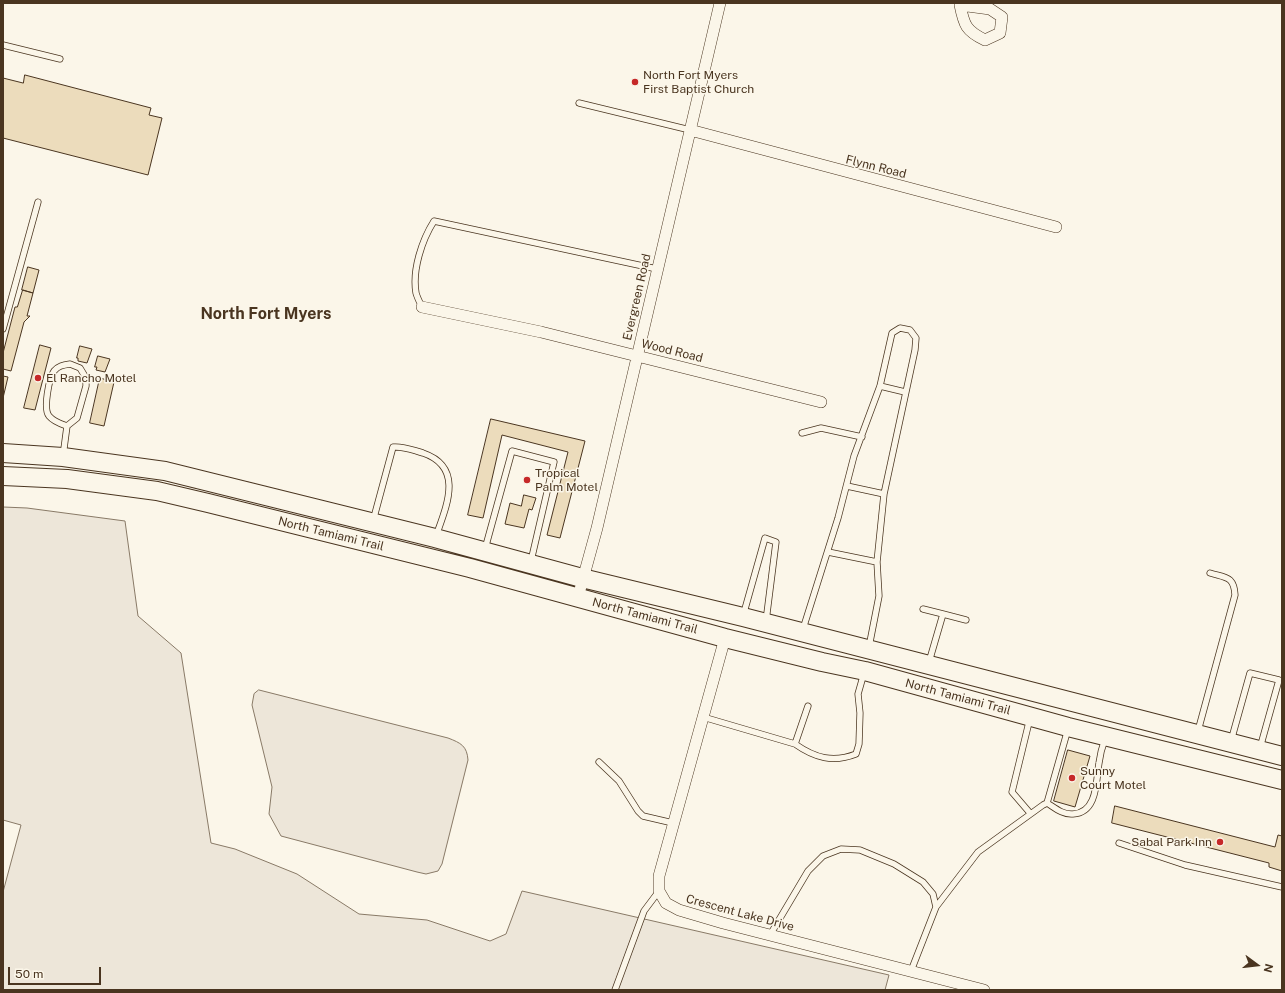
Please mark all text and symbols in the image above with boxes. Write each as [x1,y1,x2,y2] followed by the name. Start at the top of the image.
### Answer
[643,68,754,96] place label: North Fort Myers First Baptist Church
[630,77,640,87] marker: North Fort Myers First Baptist Church
[844,152,908,182] street label: Flynn Road
[620,252,654,342] street label: Evergreen Road
[201,304,331,324] district label: North Fort Myers
[640,336,704,366] street label: Wood Road
[46,371,136,385] place label: El Rancho Motel
[33,373,43,383] marker: El Rancho Motel
[535,466,598,494] place label: Tropical Palm Motel
[522,475,532,485] marker: Tropical Palm Motel
[277,514,385,554] street label: North Tamiami Trail
[591,595,699,637] street label: North Tamiami Trail
[904,676,1012,718] street label: North Tamiami Trail
[1080,764,1146,792] place label: Sunny Court Motel
[1067,773,1077,783] marker: Sunny Court Motel
[1131,835,1212,849] place label: Sabal Park Inn
[1215,837,1225,847] marker: Sabal Park Inn
[684,892,796,934] street label: Crescent Lake Drive
[1237,945,1277,985] north arrow
[10,959,103,985] scale bar
[1262,962,1276,974] text: N
[15,967,43,981] text: 50 m

